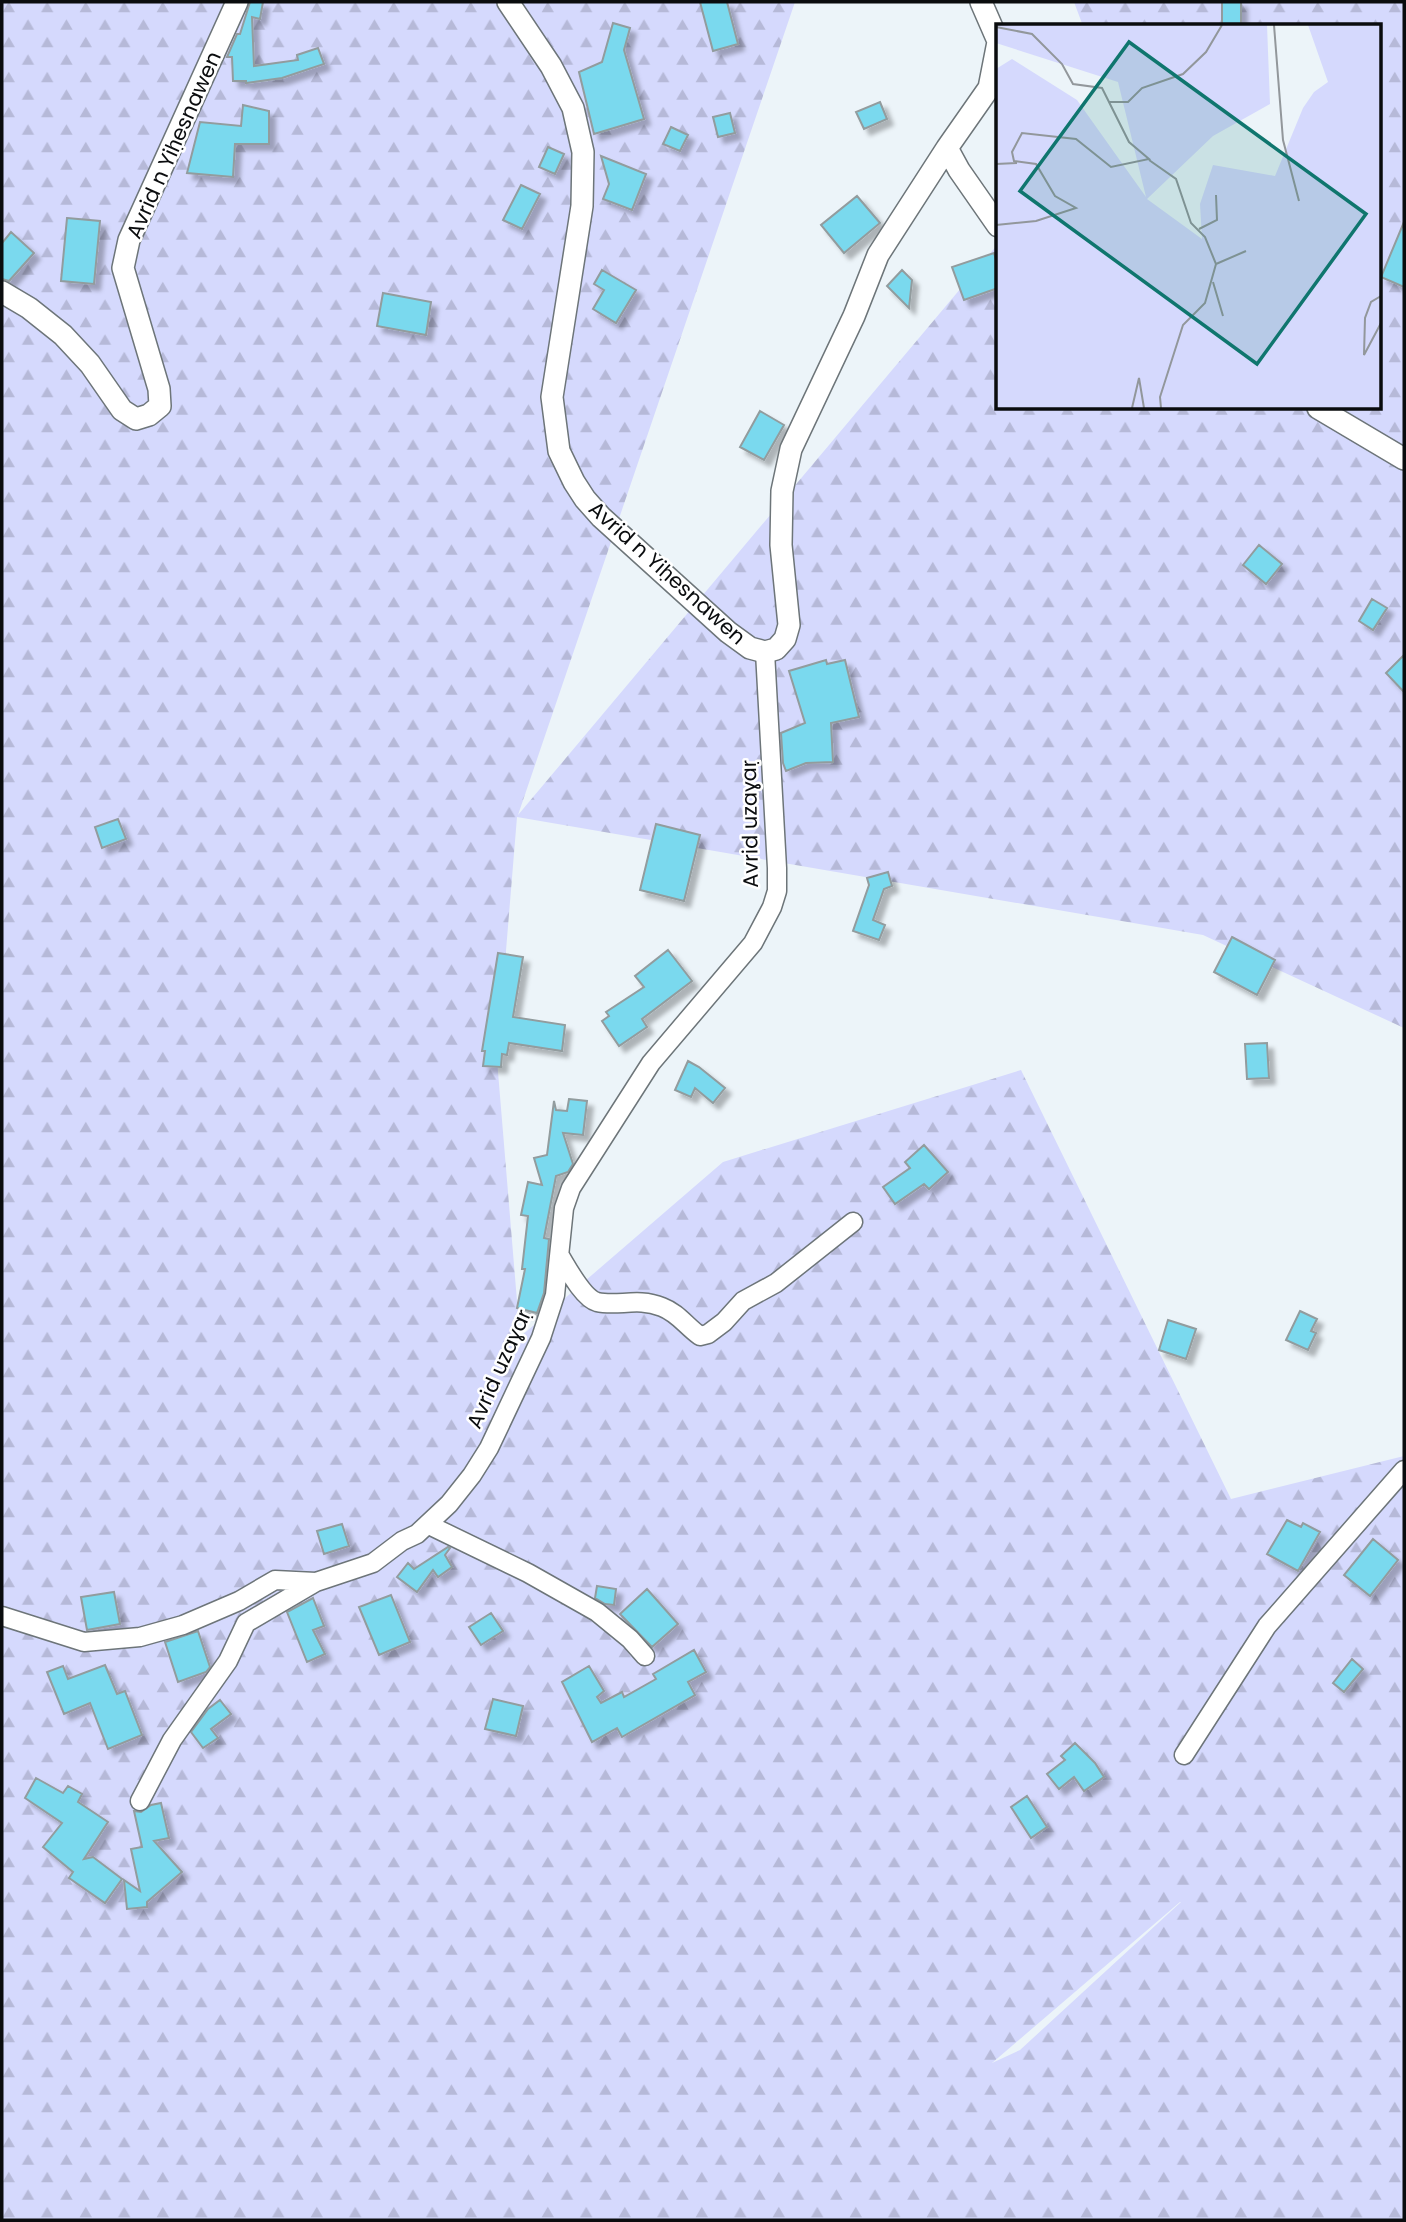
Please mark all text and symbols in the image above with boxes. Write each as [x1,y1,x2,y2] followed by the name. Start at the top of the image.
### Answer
[996,24,1382,410] inset map
[119,47,228,243] street label: Avrid n Yiḥesnawen
[582,494,752,651] street label: Avrid n Yiḥesnawen
[734,760,765,888] street label: Avrid uzaɣaṛ
[459,1305,538,1433] street label: Avrid uzaɣaṛ

